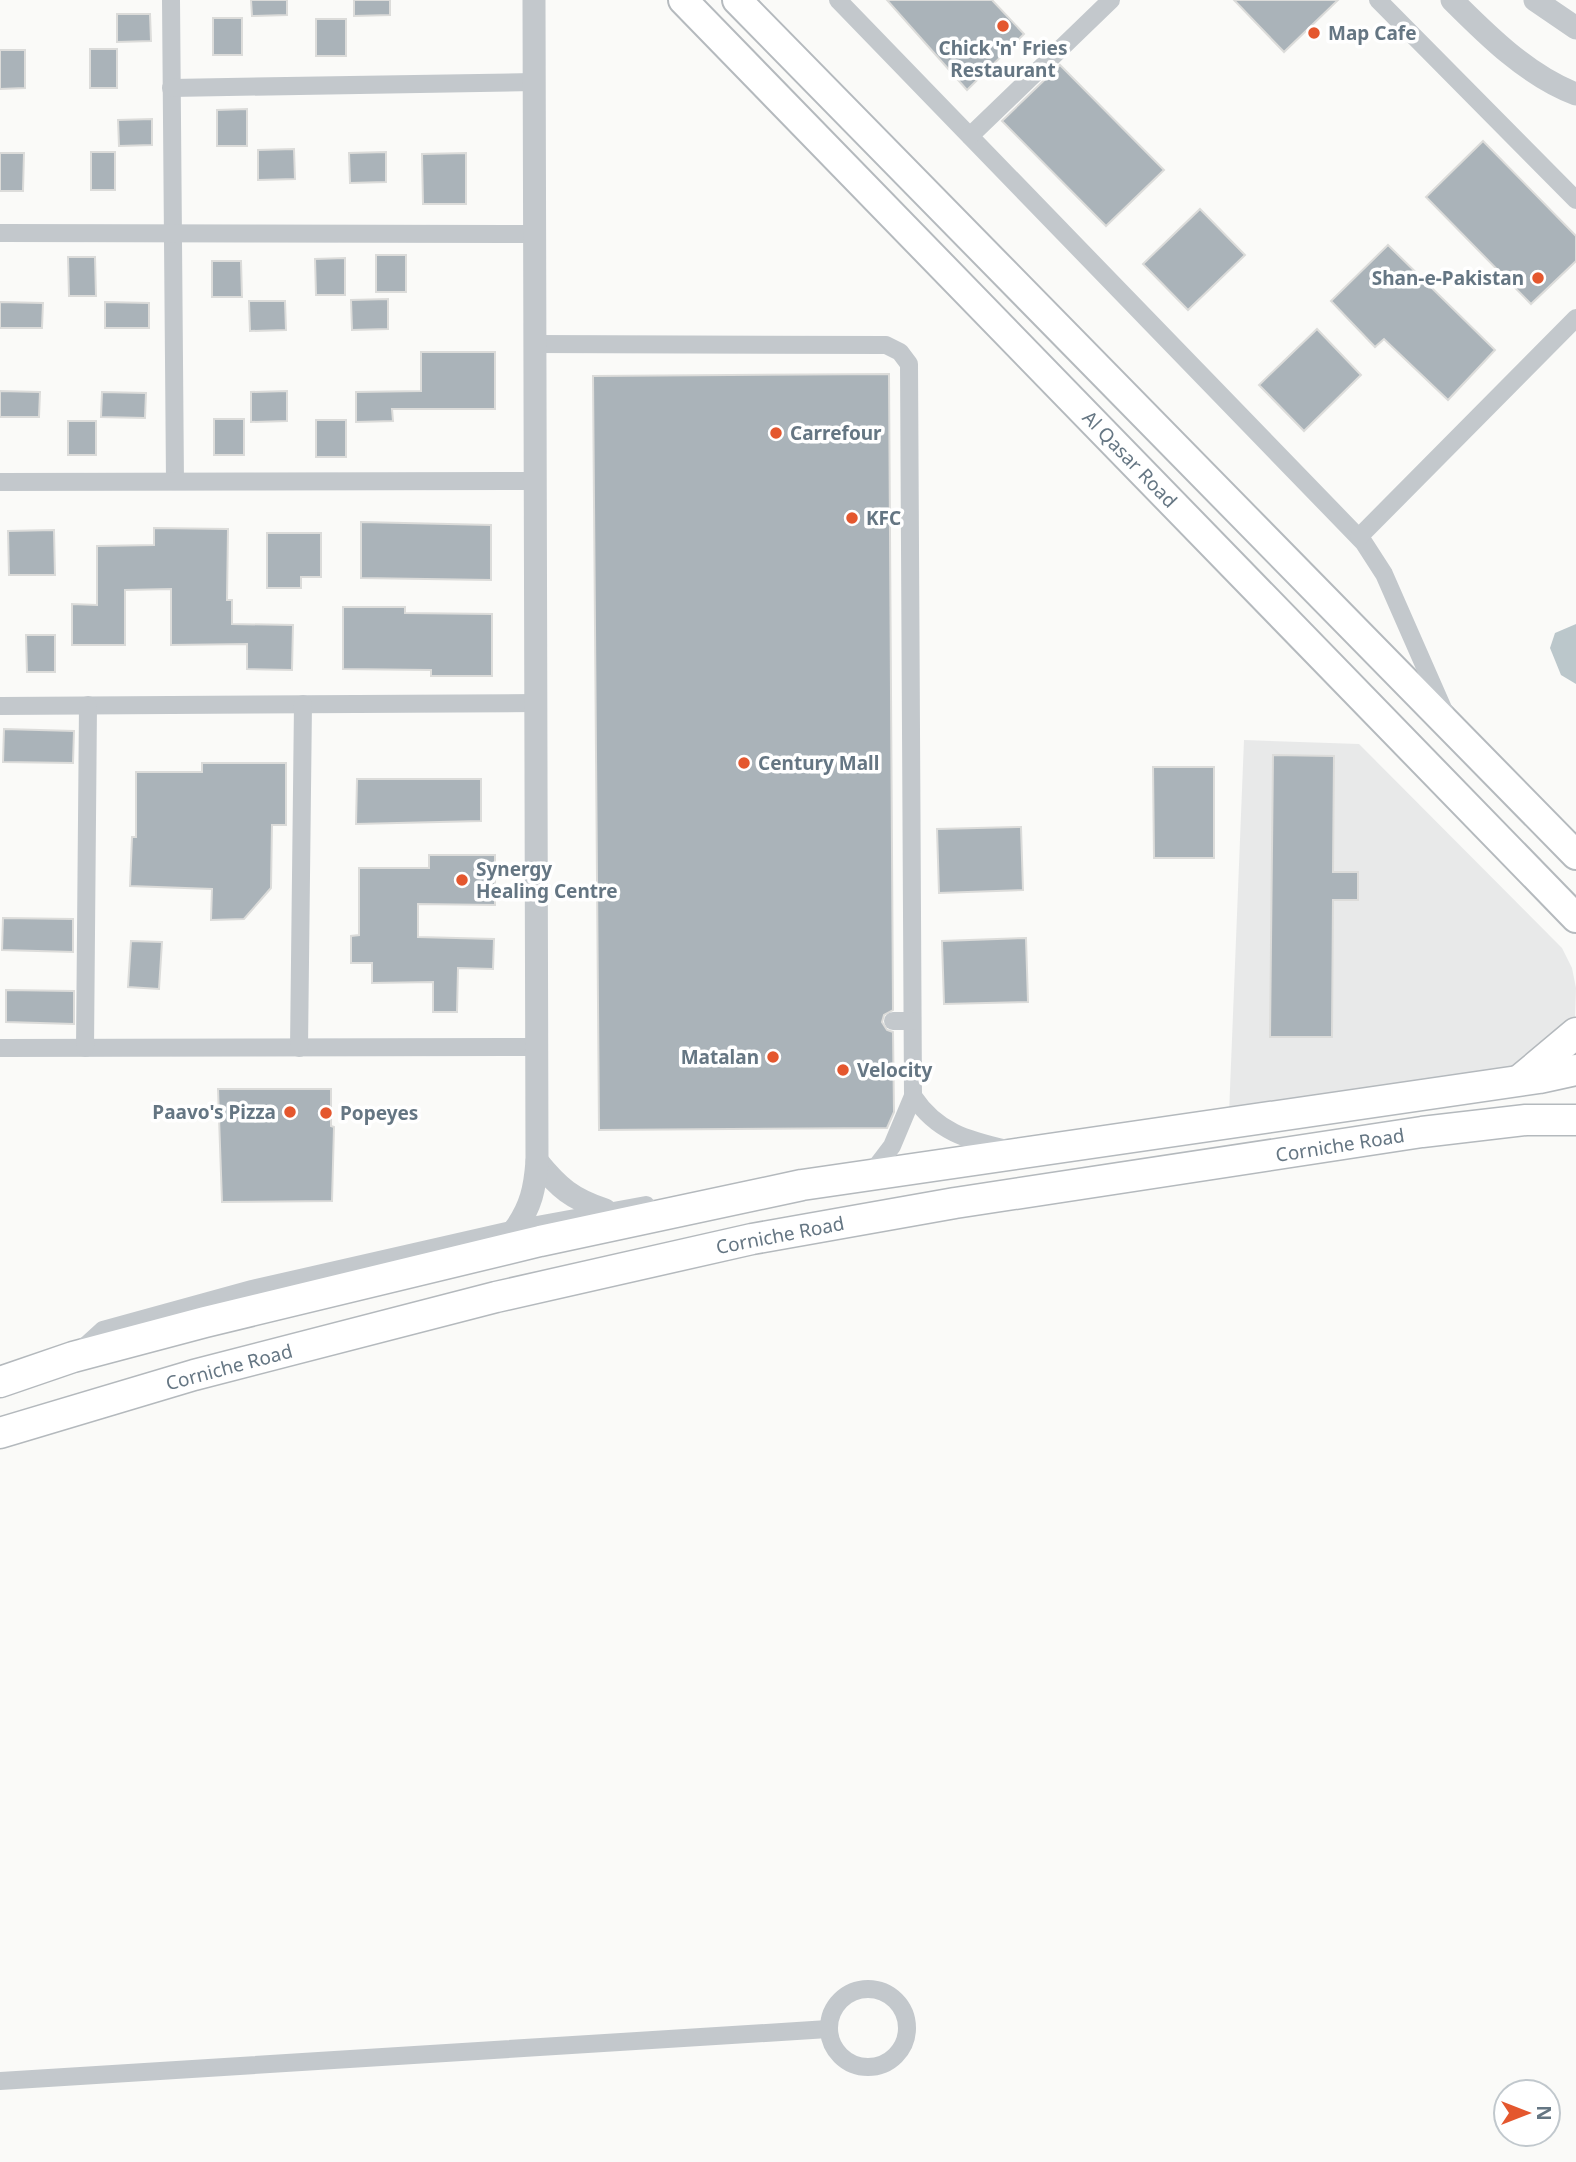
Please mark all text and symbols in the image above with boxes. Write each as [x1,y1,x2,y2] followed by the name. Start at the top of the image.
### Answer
[995,18,1011,34] marker: Chick 'n' Fries Restaurant
[1328,20,1417,46] place label: Map Cafe
[1306,25,1322,41] marker: Map Cafe
[939,35,1067,83] place label: Chick 'n' Fries Restaurant
[1372,265,1524,291] place label: Shan-e-Pakistan
[1530,270,1546,286] marker: Shan-e-Pakistan
[1077,405,1183,513] street label: Al Qasar Road
[790,420,882,446] place label: Carrefour
[768,425,784,441] marker: Carrefour
[866,505,901,531] place label: KFC
[844,510,860,526] marker: KFC
[758,750,879,776] place label: Century Mall
[736,755,752,771] marker: Century Mall
[476,856,618,904] place label: Synergy Healing Centre
[454,872,470,888] marker: Synergy Healing Centre
[681,1044,759,1070] place label: Matalan
[765,1049,781,1065] marker: Matalan
[857,1057,933,1083] place label: Velocity
[835,1062,851,1078] marker: Velocity
[152,1099,276,1125] place label: Paavo's Pizza
[340,1100,418,1126] place label: Popeyes
[282,1104,298,1120] marker: Paavo's Pizza
[318,1105,334,1121] marker: Popeyes
[1274,1122,1406,1168] street label: Corniche Road
[714,1210,846,1260] street label: Corniche Road
[163,1338,295,1396] street label: Corniche Road
[1492,2078,1562,2148] north arrow
[1531,2105,1557,2121] text: N

